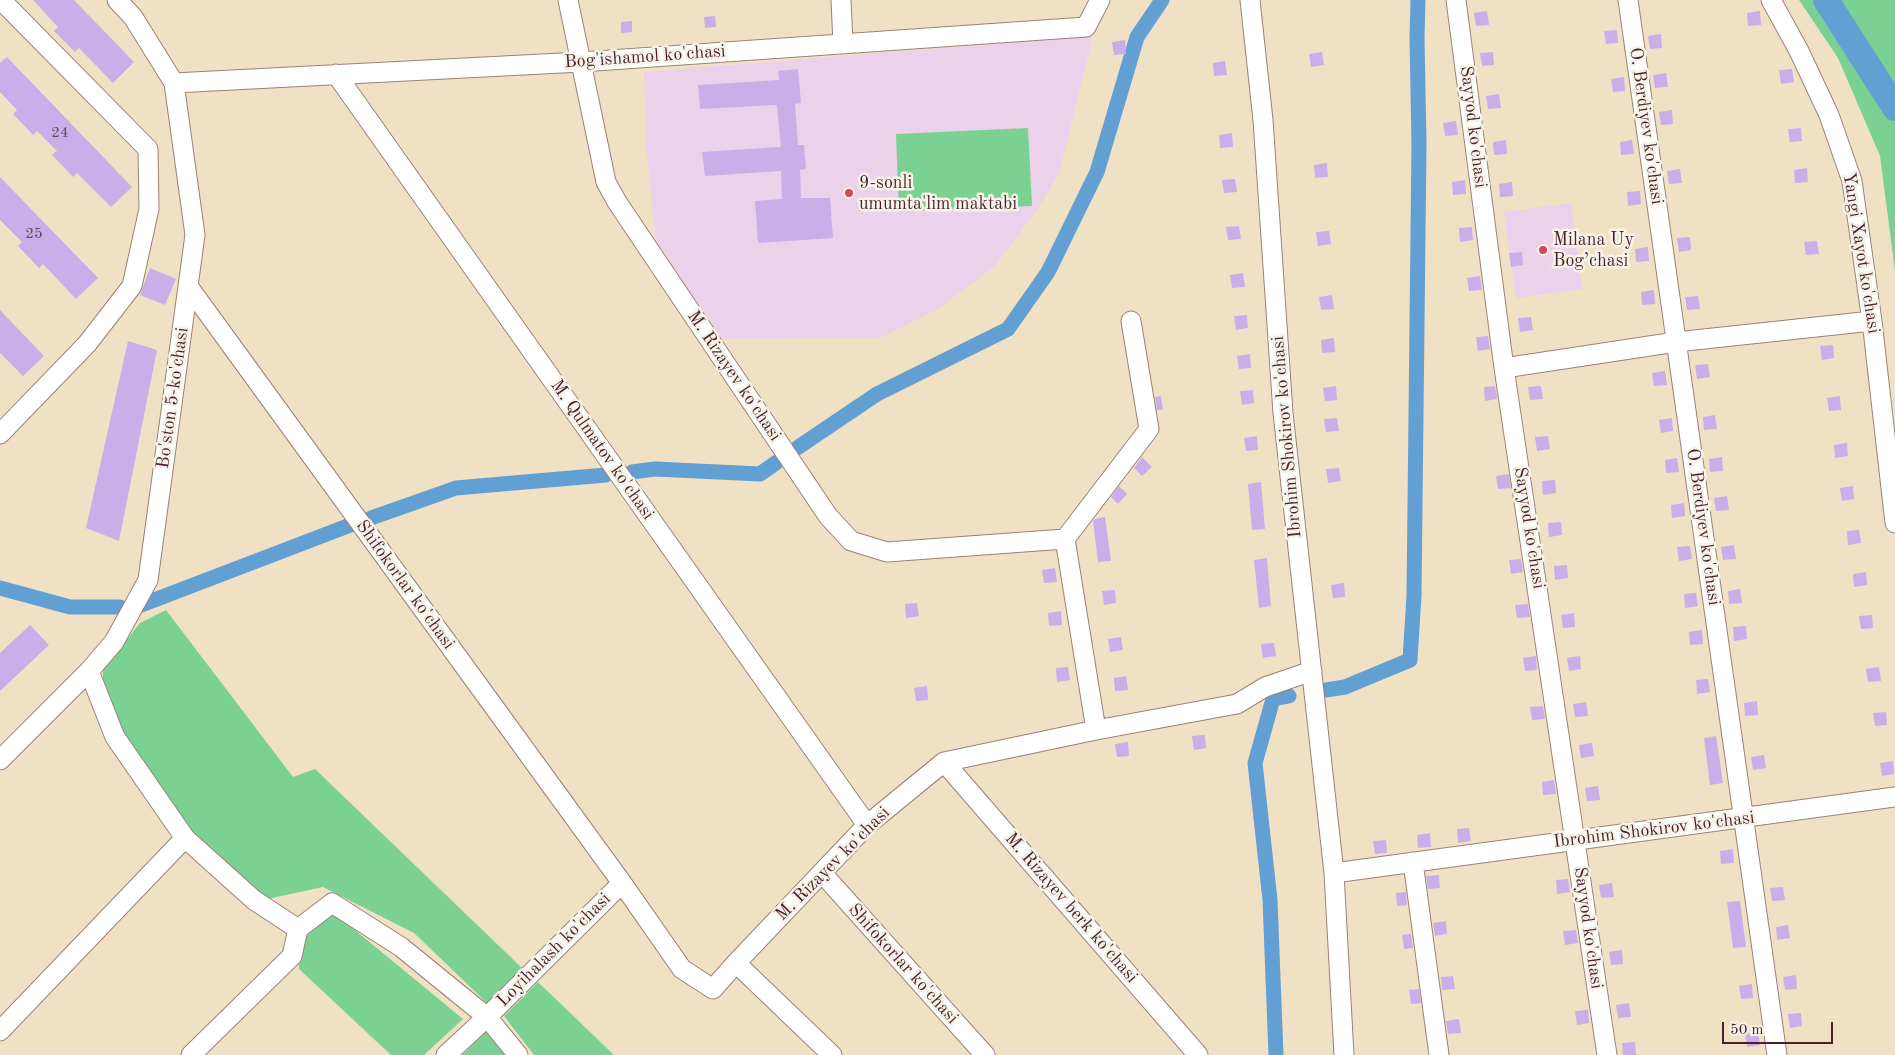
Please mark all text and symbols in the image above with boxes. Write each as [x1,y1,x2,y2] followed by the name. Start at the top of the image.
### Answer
[564,41,726,73] street label: Bog'ishamol ko'chasi
[1624,46,1668,206] street label: O. Berdiyev ko'chasi
[1455,65,1491,189] street label: Sayyod ko'chasi
[51,124,69,142] house number: 24
[1838,171,1884,335] street label: Yangi Xayot ko'chasi
[859,172,1017,214] place label: 9-sonli umumta'lim maktabi
[843,187,855,199] marker: 9-sonli umumta'lim maktabi
[25,225,43,243] house number: 25
[1553,229,1634,272] place label: Milana Uy Bog’chasi
[1537,244,1549,256] marker: Milana Uy Bog’chasi
[682,307,786,445] street label: M. Rizayev ko'chasi
[152,326,194,470] street label: Bo'ston 5-ko'chasi
[1267,335,1307,539] street label: Ibrohim Shokirov ko'chasi
[545,376,659,524] street label: M. Qulmatov ko'chasi
[1681,447,1725,607] street label: O. Berdiyev ko'chasi
[1509,465,1549,591] street label: Sayyod ko'chasi
[351,516,459,654] street label: Shifokorlar ko'chasi
[771,802,895,926] street label: M. Rizayev ko'chasi
[1552,807,1756,853] street label: Ibrohim Shokirov ko'chasi
[1000,828,1142,988] street label: M. Rizayev berk ko'chasi
[1569,866,1607,990] street label: Sayyod ko'chasi
[493,889,615,1011] street label: Loyihalash ko'chasi
[843,899,963,1029] street label: Shifokorlar ko'chasi
[1725,1012,1836,1044] scale bar
[1730,1023,1764,1038] text: 50 m

